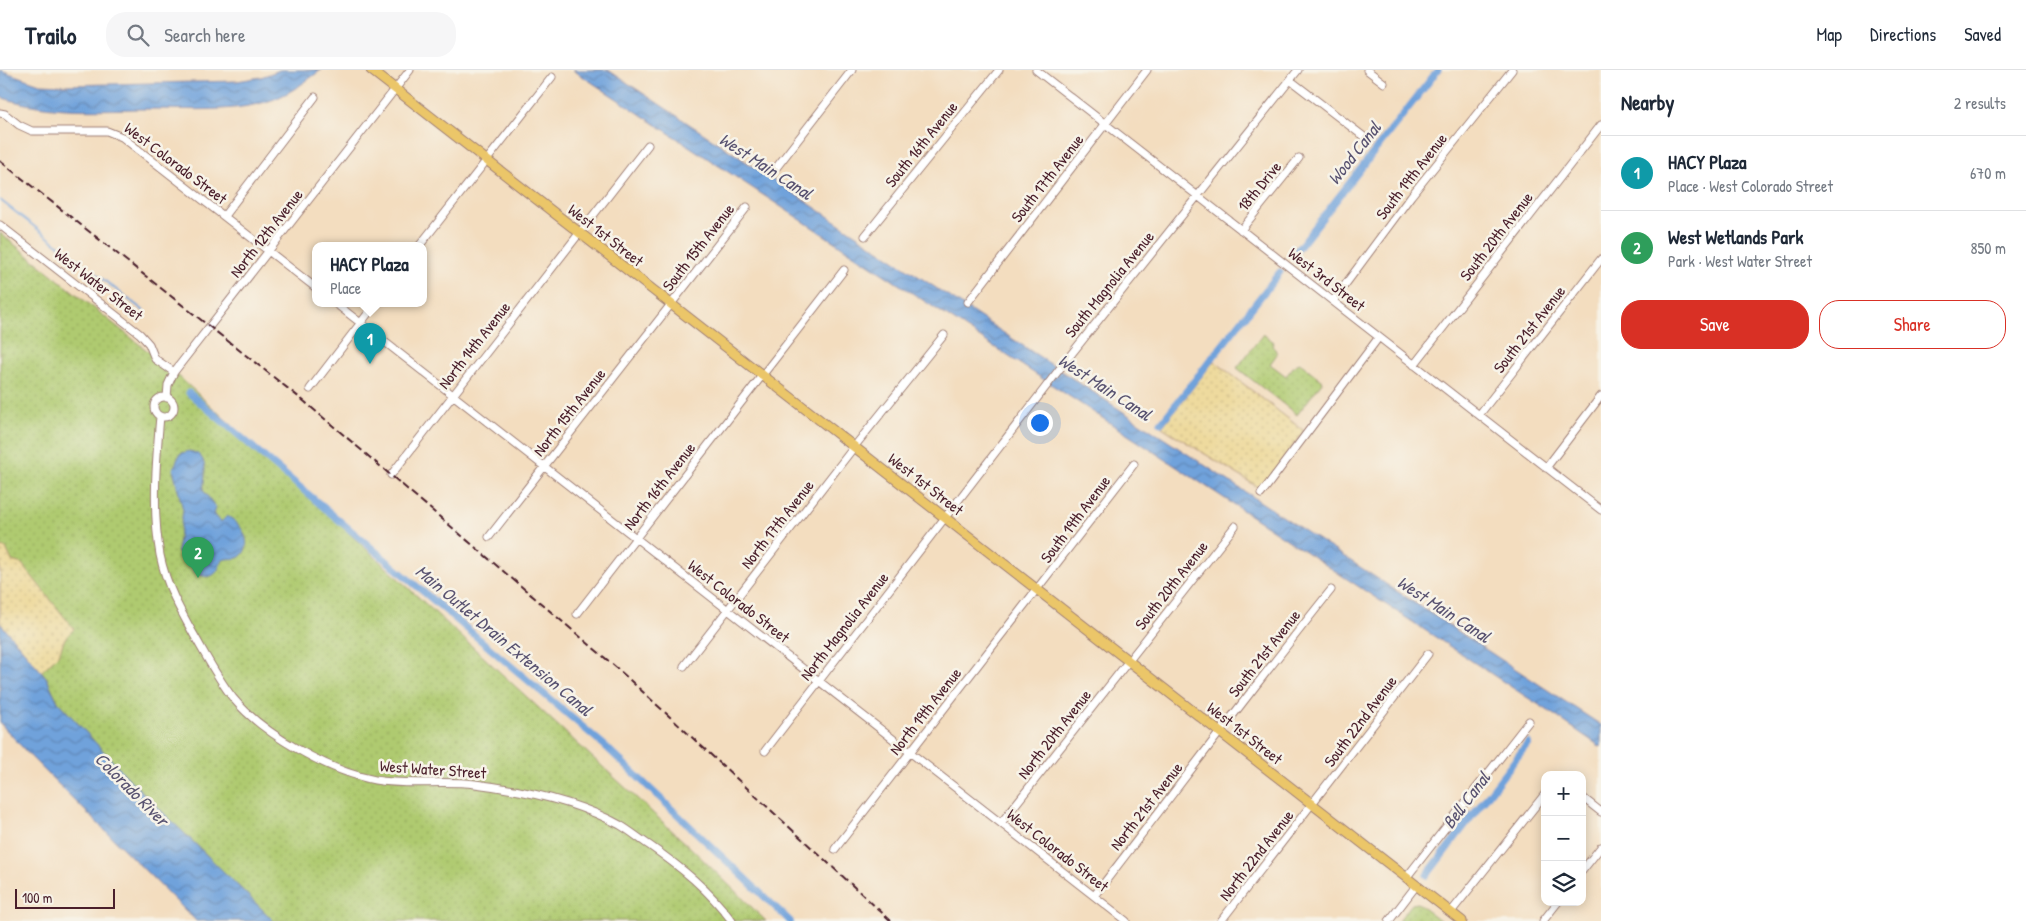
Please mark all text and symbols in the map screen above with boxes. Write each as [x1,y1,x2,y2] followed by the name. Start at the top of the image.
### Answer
[106,12,456,57] search box
[25,19,76,51] text: Trailo
[124,21,152,49] icon: search
[164,22,246,48] text: Search here
[1817,22,1842,47] text: Map
[1870,22,1936,47] text: Directions
[1964,22,2001,47] text: Saved
[1621,88,1674,117] text: Nearby
[1954,92,2006,114] text: 2 results
[879,96,963,192] street label: South 16th Avenue
[1321,115,1387,190] water label: Wood Canal
[120,117,232,209] street label: West Colorado Street
[715,127,818,206] water label: West Main Canal
[1370,128,1452,224] street label: South 19th Avenue
[1006,129,1089,227] street label: South 17th Avenue
[1668,149,1747,175] text: HACY Plaza
[1232,156,1286,216] street label: 18th Drive
[1634,162,1640,184] text: 1
[1970,162,2006,184] text: 670 m
[1668,175,1833,197] text: Place · West Colorado Street
[224,184,308,282] street label: North 12th Avenue
[1454,186,1538,285] street label: South 20th Avenue
[657,198,739,295] street label: South 15th Avenue
[564,199,649,272] street label: West 1st Street
[1668,224,1803,250] text: West Wetlands Park
[1059,226,1159,342] street label: South Magnolia Avenue
[1633,237,1641,259] text: 2
[1971,237,2006,259] text: 850 m
[50,242,148,326] street label: West Water Street
[312,242,427,307] popup
[1284,242,1370,316] street label: West 3rd Street
[1668,250,1812,272] text: Park · West Water Street
[330,251,409,277] text: HACY Plaza
[330,277,361,299] text: Place
[1488,280,1570,377] street label: South 21st Avenue
[433,296,515,393] street label: North 14th Avenue
[1621,300,1809,349] button: Save
[1819,300,2006,349] button: Share
[354,323,386,364] pin: 1
[1054,348,1157,427] water label: West Main Canal
[528,363,611,461] street label: North 15th Avenue
[1027,410,1053,436] your location
[618,437,701,534] street label: North 16th Avenue
[884,448,969,521] street label: West 1st Street
[1035,470,1116,567] street label: South 19th Avenue
[735,474,819,573] street label: North 17th Avenue
[1129,535,1213,634] street label: South 20th Avenue
[182,537,214,578] pin: 2
[684,554,795,648] street label: West Colorado Street
[410,559,599,722] water label: Main Outlet Drain Extension Canal
[795,567,894,685] street label: North Magnolia Avenue
[1393,570,1496,649] water label: West Main Canal
[1223,604,1305,701] street label: South 21st Avenue
[884,662,966,759] street label: North 19th Avenue
[1318,670,1402,771] street label: South 22nd Avenue
[1012,684,1096,783] street label: North 20th Avenue
[1203,697,1288,770] street label: West 1st Street
[90,747,176,833] water label: Colorado River
[379,754,487,784] street label: West Water Street
[1105,757,1188,855] street label: North 21st Avenue
[1436,766,1496,834] water label: Bell Canal
[1541,771,1586,906] map controls
[1541,771,1586,816] button: +
[1003,803,1114,897] street label: West Colorado Street
[1214,804,1299,905] street label: North 22nd Avenue
[1541,816,1586,861] button: −
[1541,861,1586,906] button: layers
[15,886,115,909] scale bar
[22,888,52,907] text: 100 m

